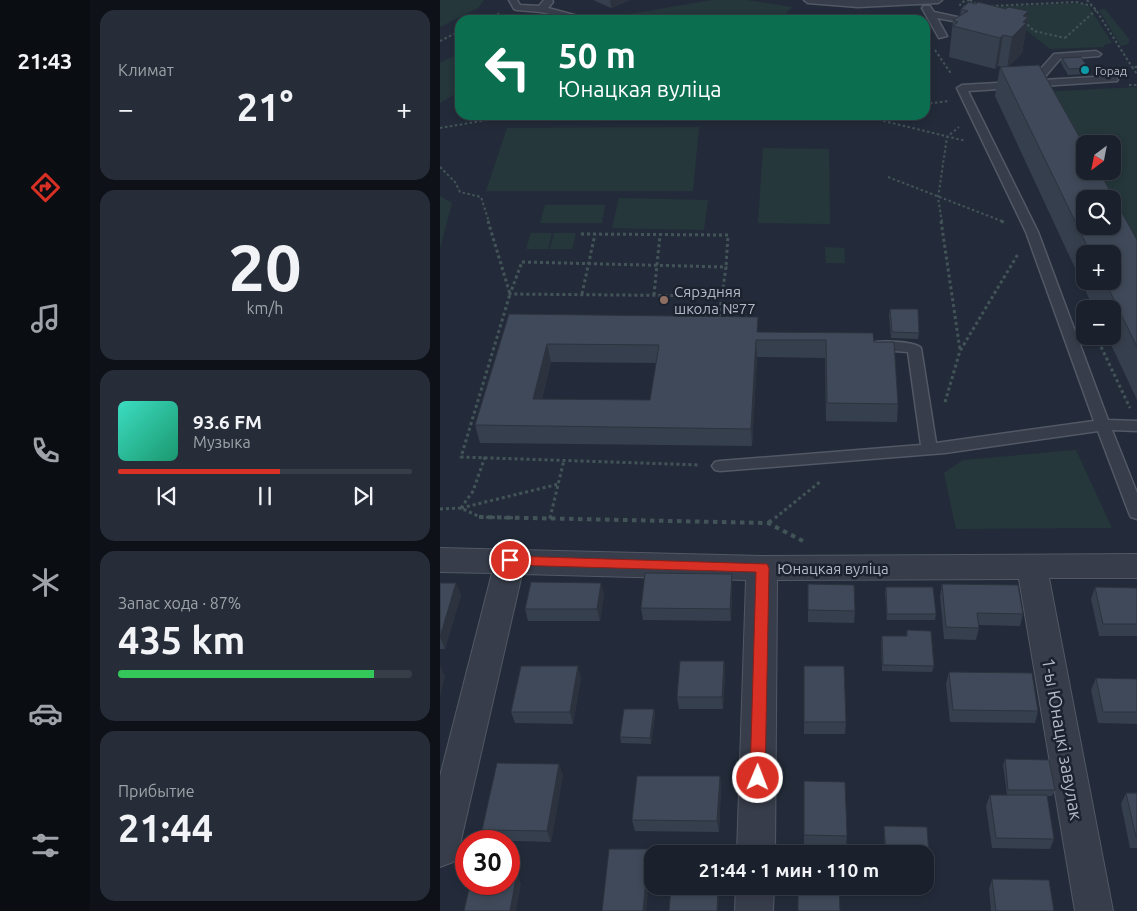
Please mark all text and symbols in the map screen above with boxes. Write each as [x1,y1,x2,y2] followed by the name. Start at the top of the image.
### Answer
[475,35,540,100] icon: left
[558,35,636,75] text: 50 m
[17,48,73,73] text: 21:43
[118,61,174,79] text: Климат
[1079,64,1091,76] marker: Горад
[1095,64,1127,77] place label: Горад
[558,76,722,101] text: Юнацкая вуліца
[237,86,293,128] text: 21°
[118,93,134,124] text: −
[396,93,412,124] text: +
[1076,135,1121,180] north arrow
[1076,135,1121,345] map controls
[28,170,63,205] icon: directions
[1076,190,1121,235] button: search
[228,230,302,303] text: 20
[1076,245,1121,290] button: +
[674,283,756,317] place label: Сярэдняя школа №77
[658,294,670,306] marker: Сярэдняя школа №77
[247,299,283,317] text: km/h
[1076,300,1121,345] button: −
[28,301,63,336] icon: music
[193,411,262,433] text: 93.6 FM
[28,433,63,468] icon: phone
[193,433,251,451] text: Музыка
[153,482,181,510] icon: previous
[251,482,279,510] icon: pause
[349,482,377,510] icon: next
[489,539,531,581] pin
[496,546,524,574] icon: arrive
[777,560,889,577] street label: Юнацкая вуліца
[28,565,63,600] icon: climate
[118,594,241,612] text: Запас хода · 87%
[118,619,245,661] text: 435 km
[1039,656,1087,822] street label: 1-ы Юнацкі завулак
[28,696,63,731] icon: car
[731,751,783,803] position arrow
[118,782,195,800] text: Прибытие
[118,807,213,849] text: 21:44
[28,828,63,863] icon: filters
[455,830,520,895] speed limit sign: 30
[699,859,879,881] text: 21:44 · 1 мин · 110 m

